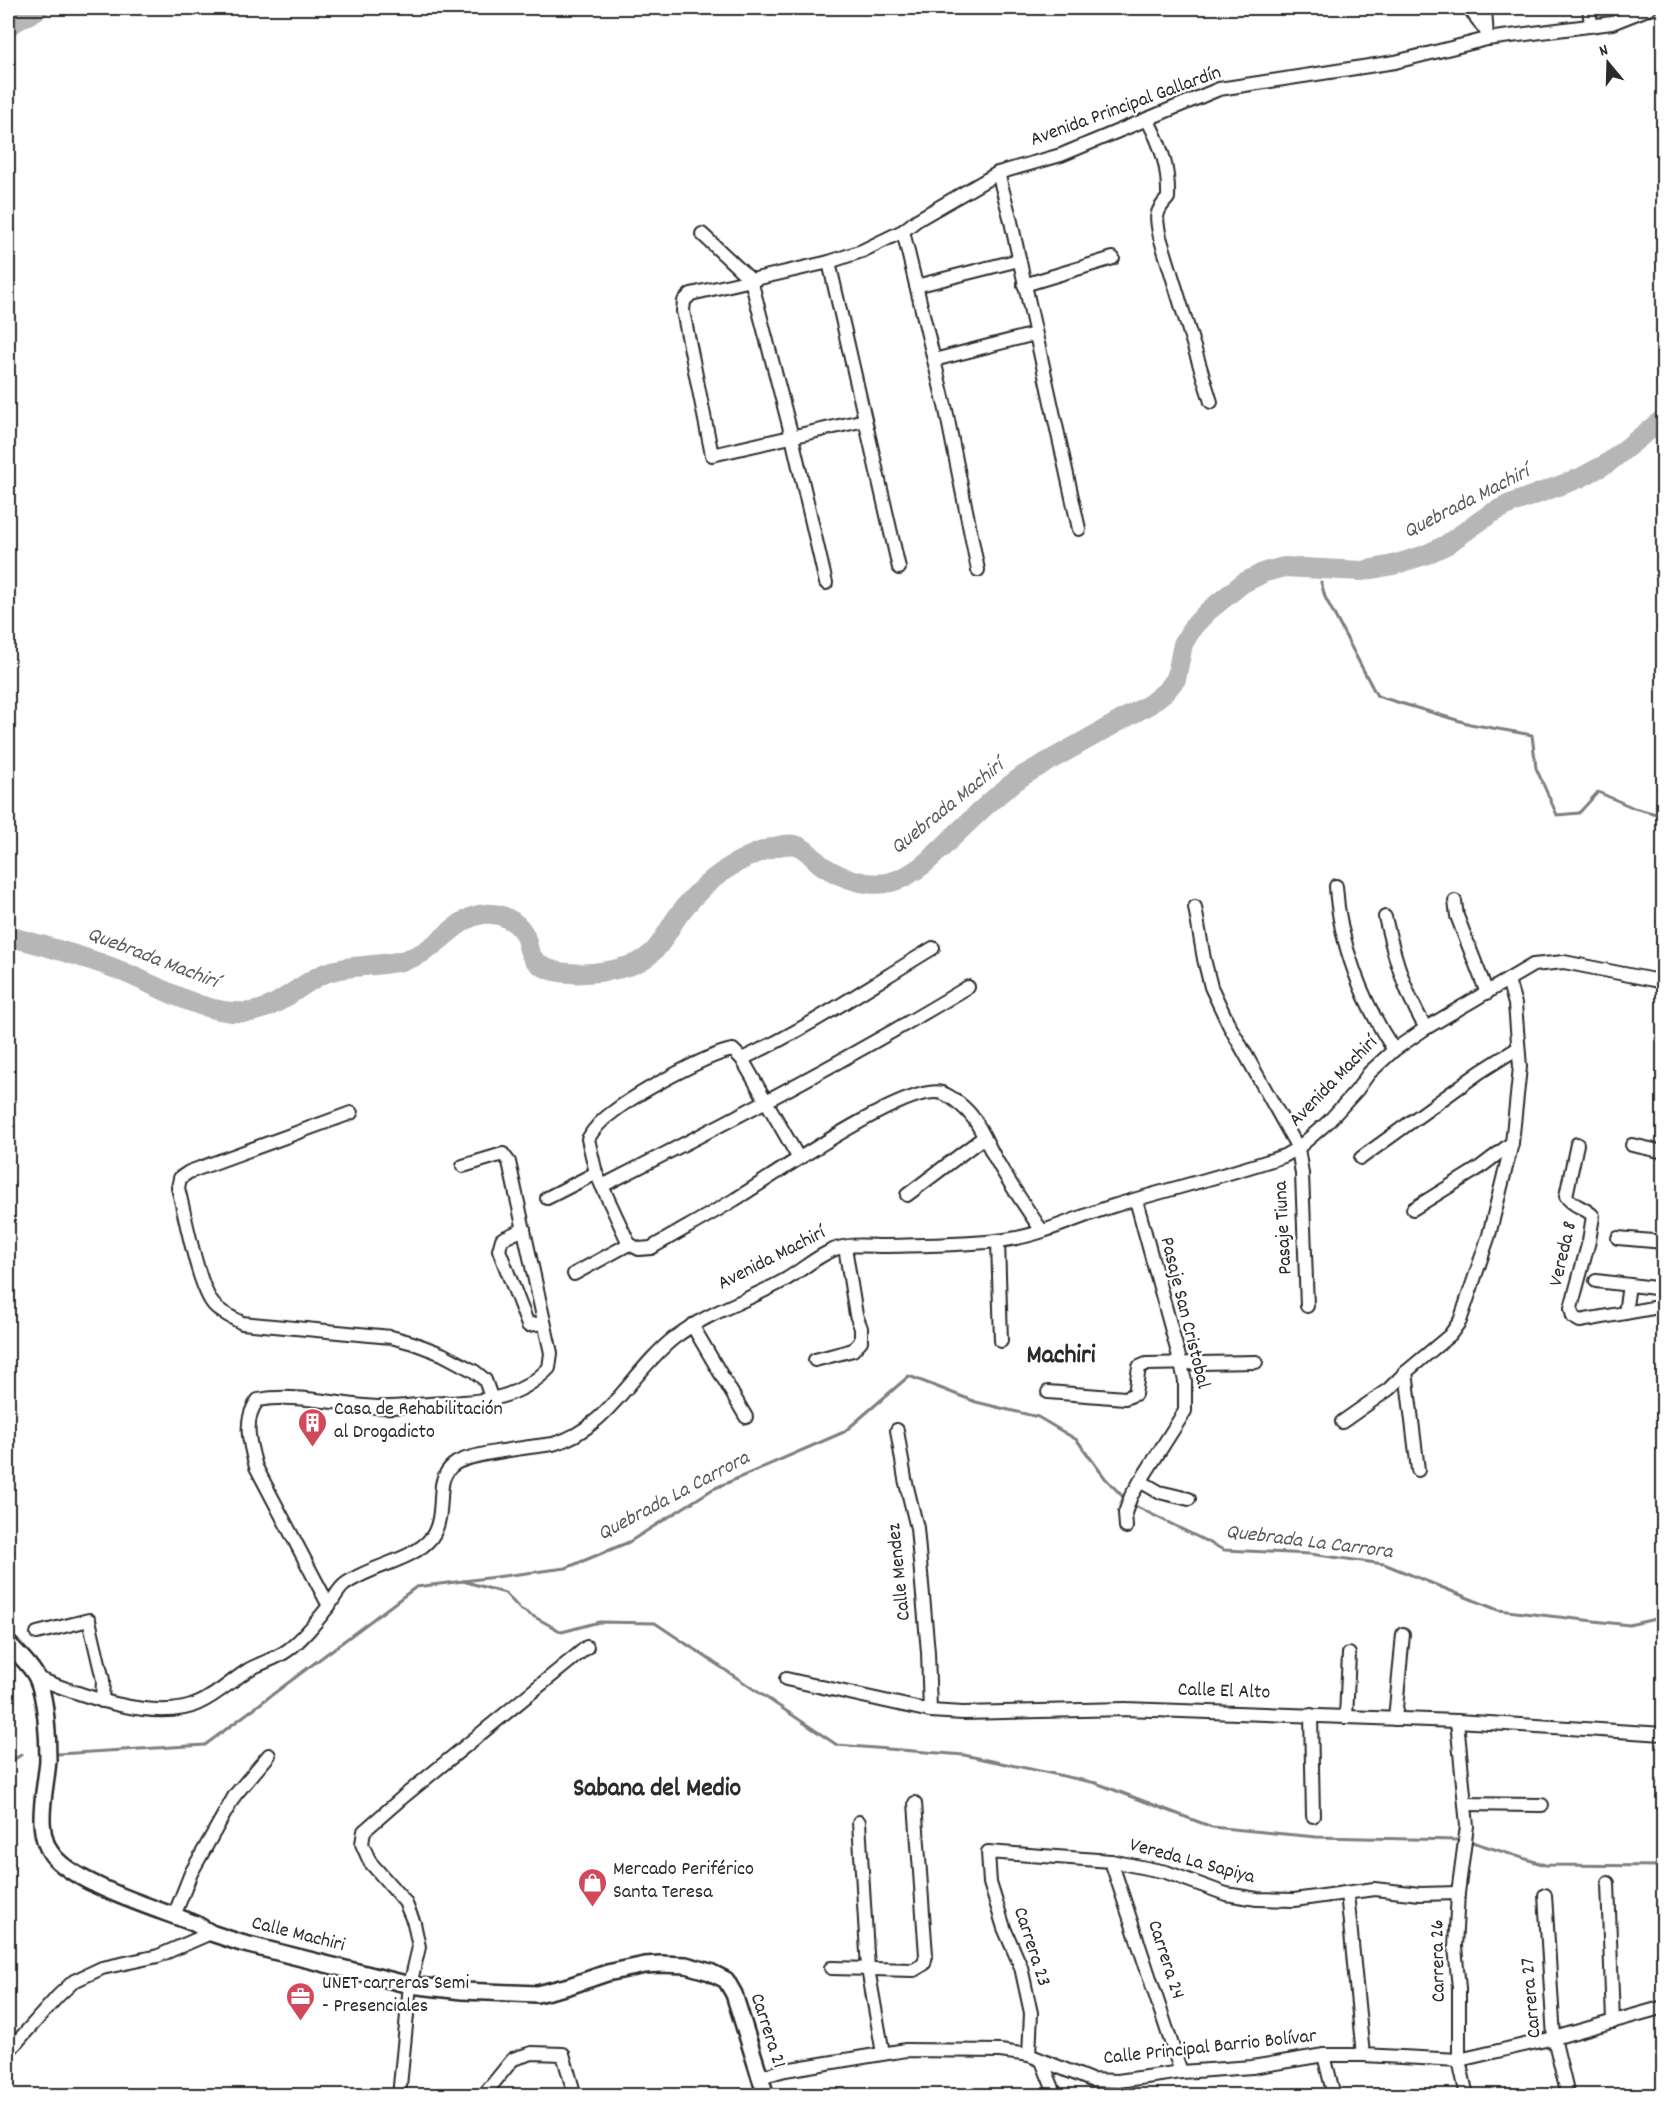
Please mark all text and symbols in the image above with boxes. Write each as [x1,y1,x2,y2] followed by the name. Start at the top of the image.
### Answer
[1578,33,1638,93] north arrow
[1596,39,1612,63] text: N
[1027,59,1225,155] street label: Avenida Principal Gallardín
[1399,456,1540,548] water label: Quebrada Machirí
[885,750,1015,863] water label: Quebrada Machirí
[82,920,226,999] water label: Quebrada Machirí
[1283,1029,1386,1134] street label: Avenida Machirí
[1268,1180,1300,1276] street label: Pasaje Tiuna
[713,1219,832,1298] street label: Avenida Machirí
[1543,1219,1585,1289] street label: Vereda 8
[1152,1234,1216,1392] street label: Pasaje San Cristobal
[1027,1338,1096,1375] district label: Machiri
[334,1396,503,1447] place label: Casa de Rehabilitación al Drogadicto
[297,1406,329,1448] building icon: Casa de Rehabilitación al Drogadicto
[593,1444,756,1550] water label: Quebrada La Carrora
[1224,1518,1395,1568] water label: Quebrada La Carrora
[881,1522,919,1622] street label: Calle Mendez
[1177,1676,1271,1708] street label: Calle El Alto
[573,1771,742,1808] district label: Sabana del Medio
[1126,1832,1258,1892] street label: Vereda La Sapiya
[613,1856,754,1907] place label: Mercado Periférico Santa Teresa
[576,1866,608,1908] shop icon: Mercado Periférico Santa Teresa
[1005,1904,1057,1990] street label: Carrera 23
[248,1910,348,1960] street label: Calle Machiri
[1139,1917,1191,2003] street label: Carrera 24
[1424,1919,1454,2003] street label: Carrera 26
[1515,1957,1549,2039] street label: Carrera 27
[322,1970,469,2021] place label: UNET carreras Semi - Presenciales
[285,1980,317,2022] office icon: UNET carreras Semi - Presenciales
[742,1990,792,2072] street label: Carrera 21
[1102,2023,1318,2073] street label: Calle Principal Barrio Bolívar

